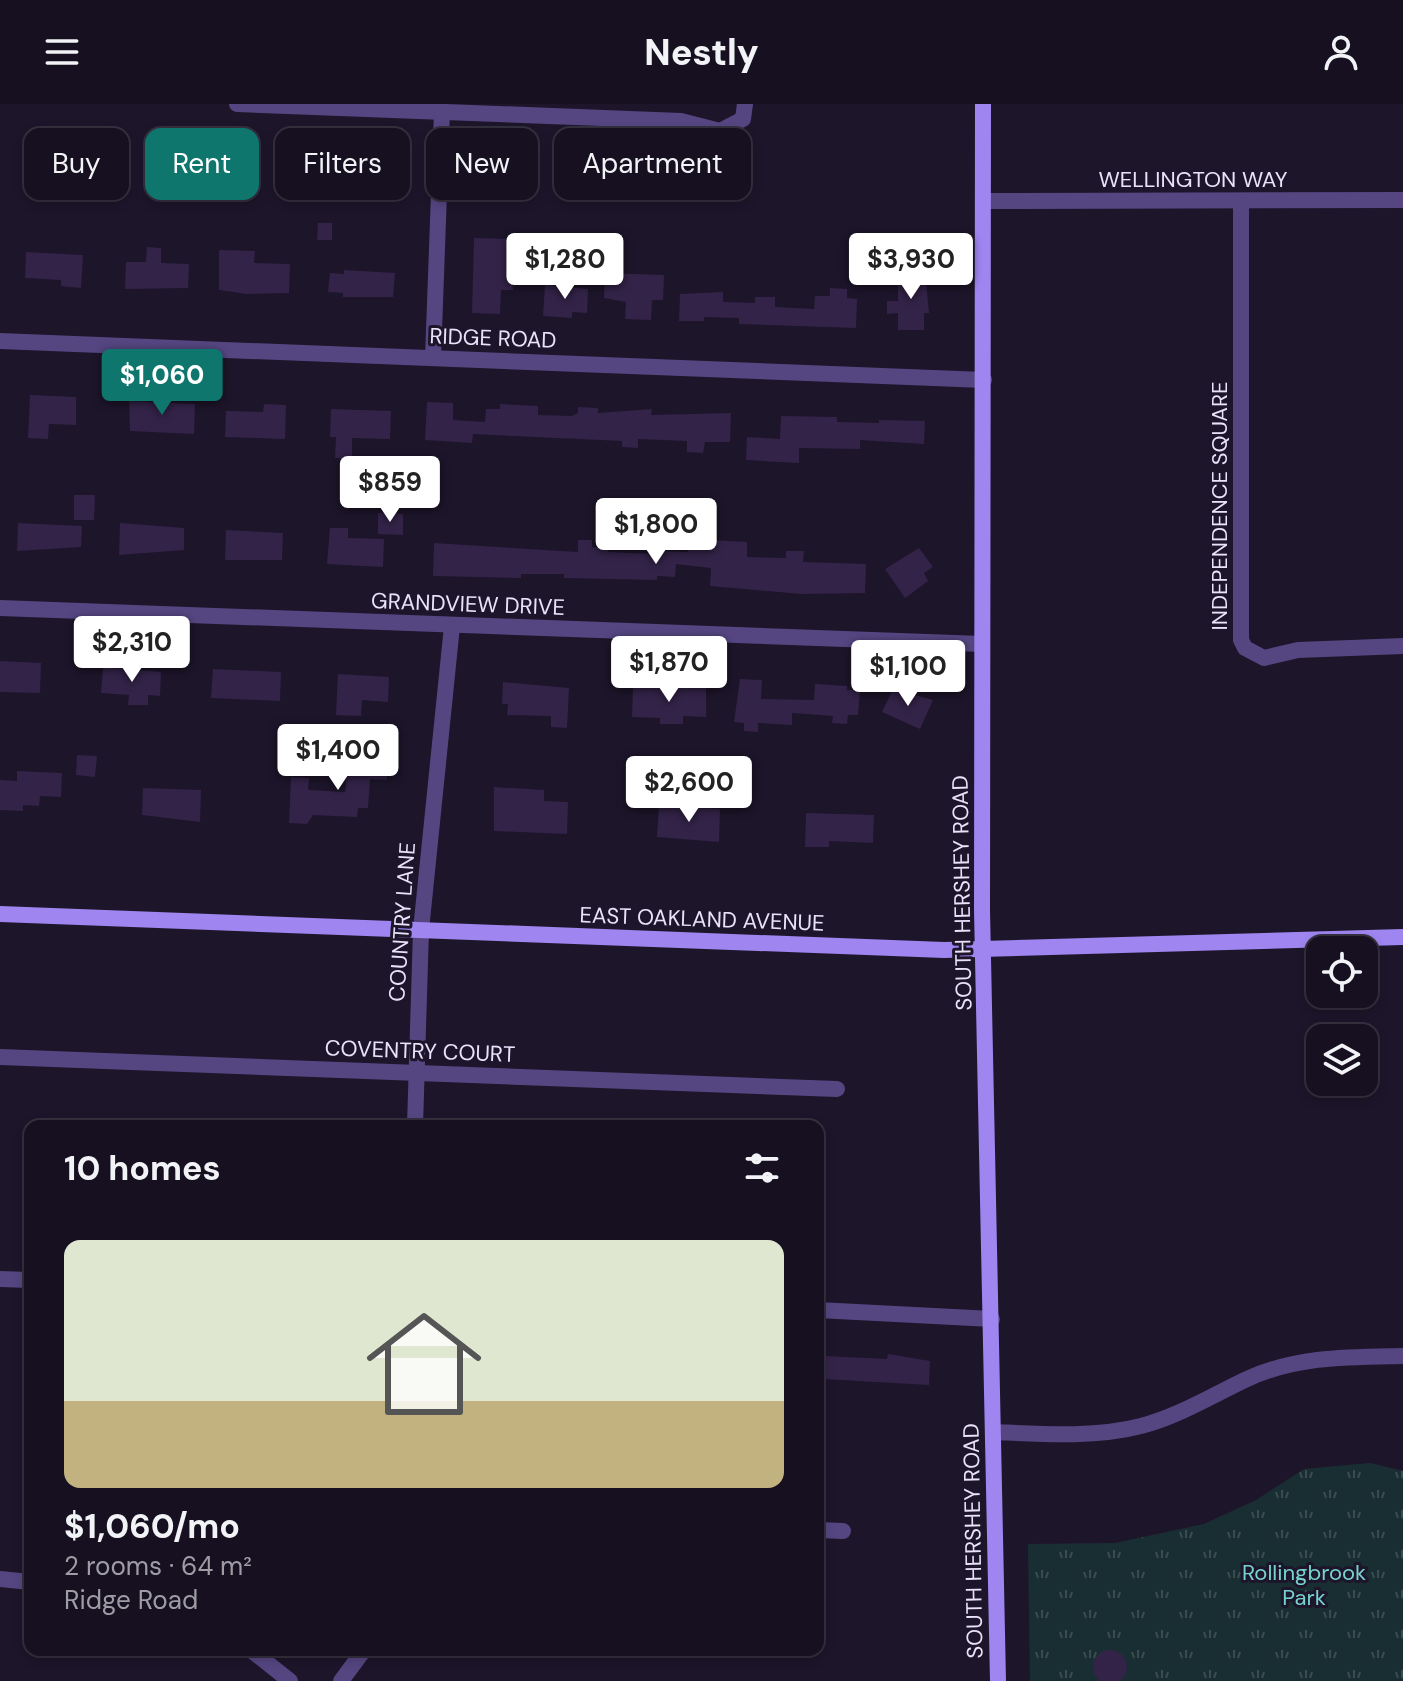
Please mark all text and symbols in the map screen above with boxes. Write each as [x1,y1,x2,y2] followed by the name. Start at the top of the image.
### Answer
[644,29,759,76] text: Nestly
[40,30,84,74] icon: menu
[1319,30,1363,74] icon: person
[24,128,129,200] chip: Buy
[145,128,259,200] chip: Rent
[275,128,410,200] chip: Filters
[426,128,538,200] chip: New
[554,128,751,200] chip: Apartment
[1098,165,1288,194] street label: WELLINGTON WAY
[500,233,630,301] pin: $1,280
[846,233,976,301] pin: $3,930
[524,242,606,276] text: $1,280
[867,242,955,276] text: $3,930
[429,321,557,355] street label: RIDGE ROAD
[97,349,227,417] pin: $1,060
[120,358,204,392] text: $1,060
[1205,382,1234,630] street label: INDEPENDENCE SQUARE
[343,456,437,524] pin: $859
[358,465,422,499] text: $859
[591,498,721,566] pin: $1,800
[614,507,698,541] text: $1,800
[371,586,565,622] street label: GRANDVIEW DRIVE
[67,616,197,684] pin: $2,310
[92,625,172,659] text: $2,310
[604,636,734,704] pin: $1,870
[843,640,973,708] pin: $1,100
[629,645,709,679] text: $1,870
[869,649,947,683] text: $1,100
[273,724,403,792] pin: $1,400
[295,733,381,767] text: $1,400
[624,756,754,824] pin: $2,600
[644,765,734,799] text: $2,600
[945,775,979,1011] street label: SOUTH HERSHEY ROAD
[382,841,422,1003] street label: COUNTRY LANE
[579,900,825,938] street label: EAST OAKLAND AVENUE
[1306,936,1378,1096] map controls
[1306,936,1378,1008] button: locate
[1306,1024,1378,1096] button: layers
[324,1033,516,1069] street label: COVENTRY COURT
[64,1146,221,1191] text: 10 homes
[740,1146,784,1190] icon: filters
[352,1292,496,1436] icon: home
[956,1423,990,1659] street label: SOUTH HERSHEY ROAD
[64,1504,240,1549] text: $1,060/mo
[64,1549,252,1583] text: 2 rooms · 64 m²
[1242,1558,1366,1612] park label: Rollingbrook Park
[64,1583,198,1617] text: Ridge Road

